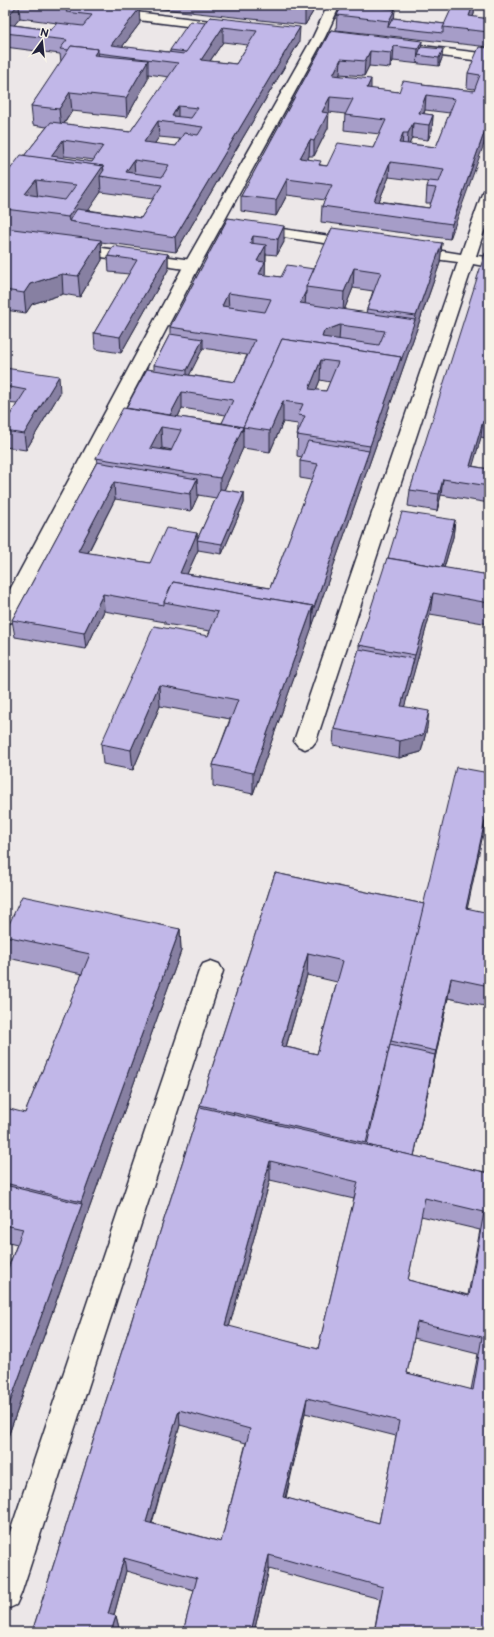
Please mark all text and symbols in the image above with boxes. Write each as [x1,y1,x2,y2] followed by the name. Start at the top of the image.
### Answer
[22,22,62,62] north arrow
[39,25,50,40] text: N

